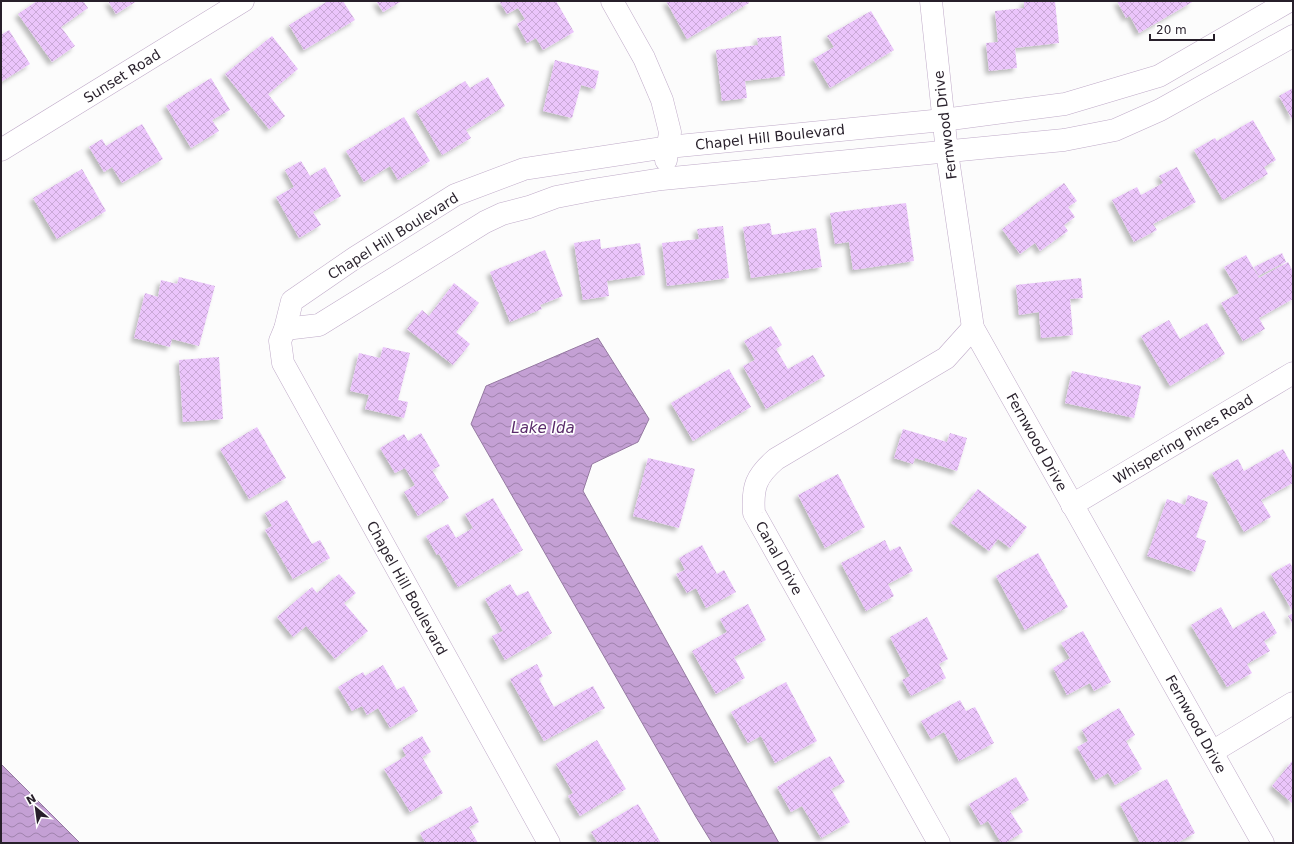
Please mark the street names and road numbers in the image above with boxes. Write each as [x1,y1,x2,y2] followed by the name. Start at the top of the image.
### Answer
[81,46,163,106] street label: Sunset Road
[930,70,960,180] street label: Fernwood Drive
[694,121,846,153] street label: Chapel Hill Boulevard
[325,189,461,283] street label: Chapel Hill Boulevard
[1003,390,1071,494] street label: Fernwood Drive
[1110,391,1256,487] street label: Whispering Pines Road
[364,518,450,658] street label: Chapel Hill Boulevard
[752,518,806,598] street label: Canal Drive
[1162,672,1230,776] street label: Fernwood Drive

